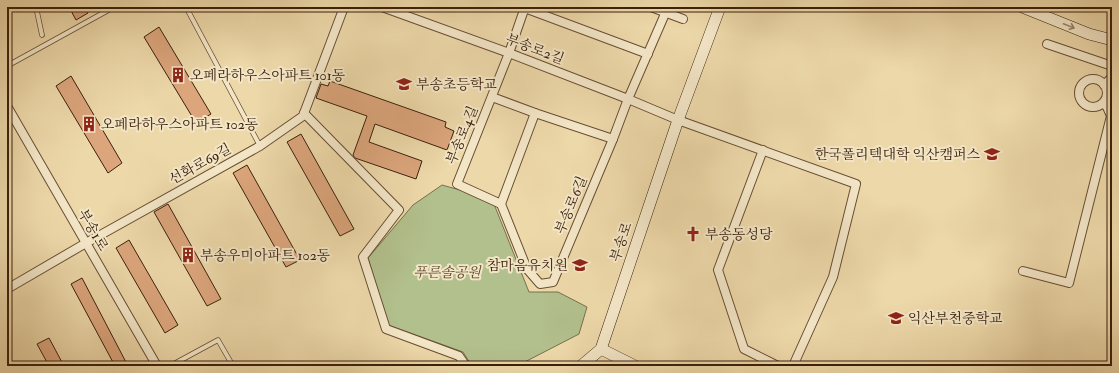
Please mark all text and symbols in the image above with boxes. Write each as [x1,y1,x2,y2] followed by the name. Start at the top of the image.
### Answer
[1062,23,1074,31] one-way arrow
[503,30,567,68] street label: 부송로2길
[169,66,187,84] building icon: 오페라하우스아파트 101동
[190,67,346,84] place label: 오페라하우스아파트 101동
[395,75,413,93] school or university icon: 부송초등학교
[416,76,498,93] place label: 부송초등학교
[443,103,481,167] street label: 부송로4길
[80,115,98,133] building icon: 오페라하우스아파트 102동
[101,116,259,133] place label: 오페라하우스아파트 102동
[166,140,234,188] street label: 선화로69길
[983,145,1001,163] school or university icon: 한국폴리텍대학 익산캠퍼스
[815,146,980,163] place label: 한국폴리텍대학 익산캠퍼스
[551,174,591,236] street label: 부송로6길
[74,206,112,254] street label: 부송1로
[606,220,636,264] street label: 부송로
[684,225,702,243] church icon: 부송동성당
[705,226,773,243] place label: 부송동성당
[179,246,197,264] building icon: 부송우미아파트 102동
[200,247,331,264] place label: 부송우미아파트 102동
[571,256,589,274] school or university icon: 참마음유치원
[487,257,568,274] place label: 참마음유치원
[413,264,482,281] park label: 푸른솔공원
[887,309,905,327] school or university icon: 익산부천중학교
[908,310,1003,327] place label: 익산부천중학교

